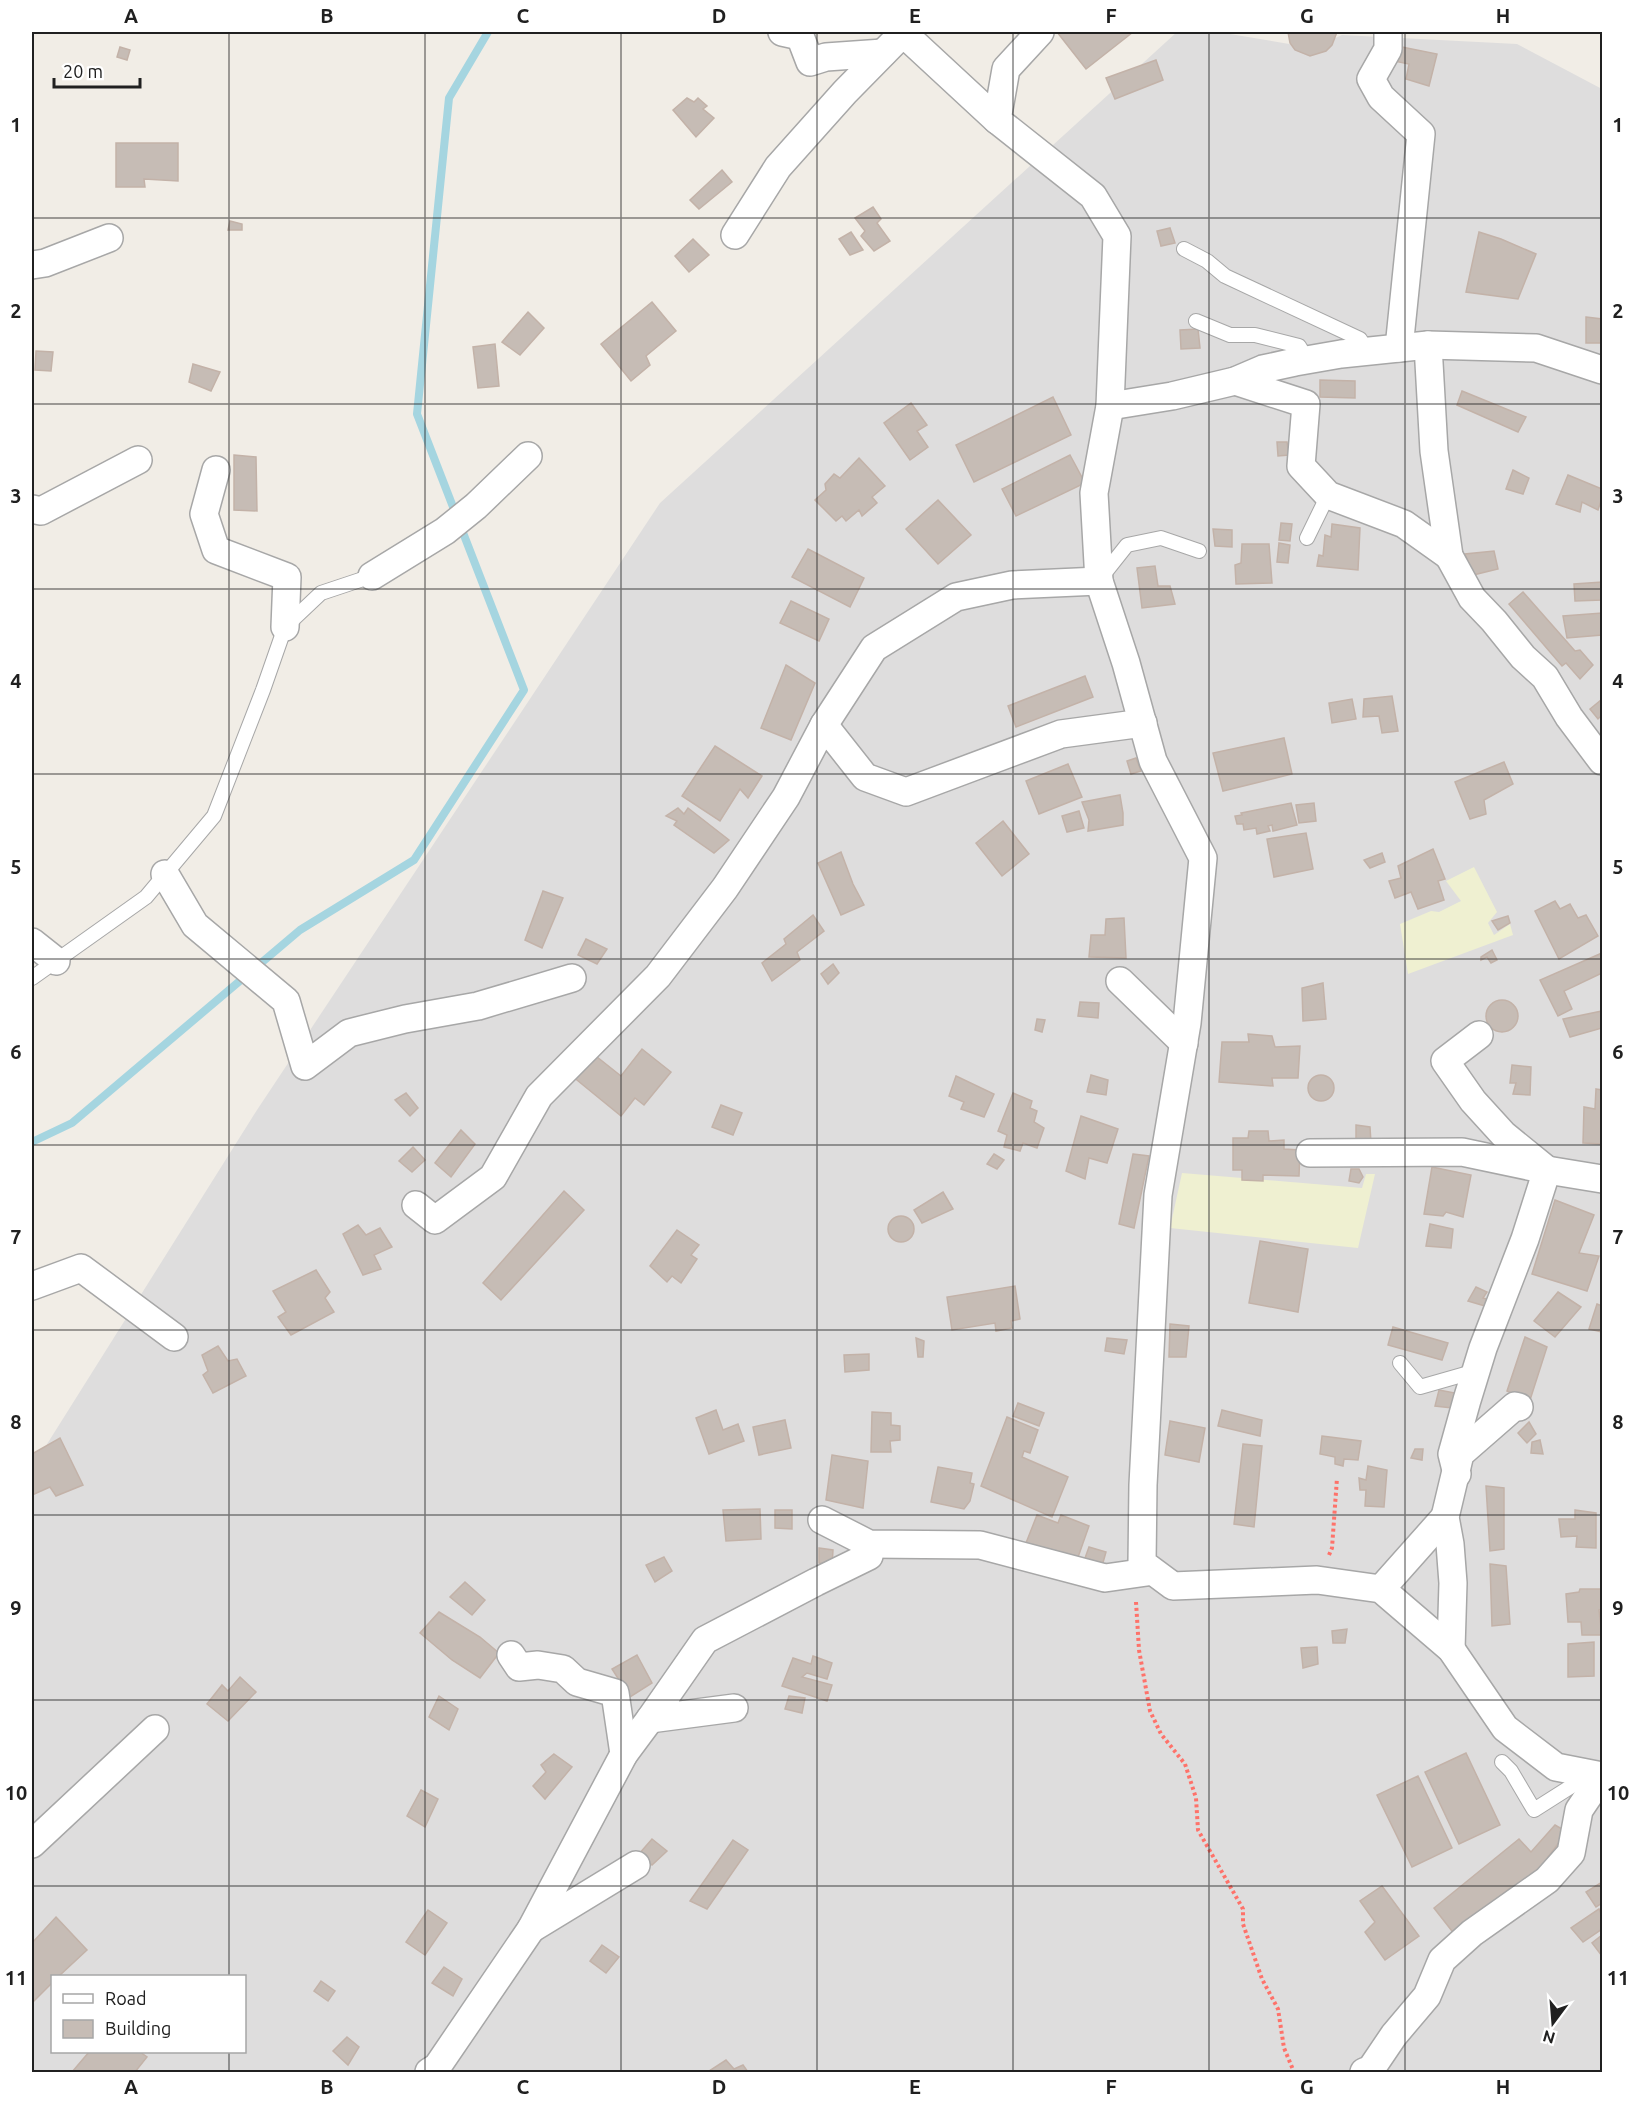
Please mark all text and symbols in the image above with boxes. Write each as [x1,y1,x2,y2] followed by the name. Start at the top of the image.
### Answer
[124,4,138,27] text: A
[320,4,334,27] text: B
[517,4,530,27] text: C
[712,4,726,27] text: D
[909,4,921,27] text: E
[1105,4,1117,27] text: F
[1300,4,1314,27] text: G
[1496,4,1510,27] text: H
[54,51,140,89] scale bar
[63,61,103,81] text: 20 m
[10,113,22,136] text: 1
[1612,113,1624,136] text: 1
[10,299,22,322] text: 2
[1612,299,1624,322] text: 2
[10,484,22,507] text: 3
[1612,484,1624,507] text: 3
[10,669,22,692] text: 4
[1612,669,1624,692] text: 4
[10,855,22,878] text: 5
[1612,855,1624,878] text: 5
[10,1040,22,1063] text: 6
[1612,1040,1624,1063] text: 6
[10,1225,22,1248] text: 7
[1612,1225,1624,1248] text: 7
[10,1410,22,1433] text: 8
[1612,1410,1624,1433] text: 8
[10,1596,22,1619] text: 9
[1612,1596,1624,1619] text: 9
[5,1781,27,1804] text: 10
[1607,1781,1629,1804] text: 10
[5,1966,27,1989] text: 11
[1607,1966,1629,1989] text: 11
[51,1975,246,2053] legend
[105,1988,147,2008] text: Road
[1523,1993,1583,2053] north arrow
[105,2018,171,2038] text: Building
[1541,2027,1557,2048] text: N
[124,2075,138,2098] text: A
[320,2075,334,2098] text: B
[517,2075,530,2098] text: C
[712,2075,726,2098] text: D
[909,2075,921,2098] text: E
[1105,2075,1117,2098] text: F
[1300,2075,1314,2098] text: G
[1496,2075,1510,2098] text: H

